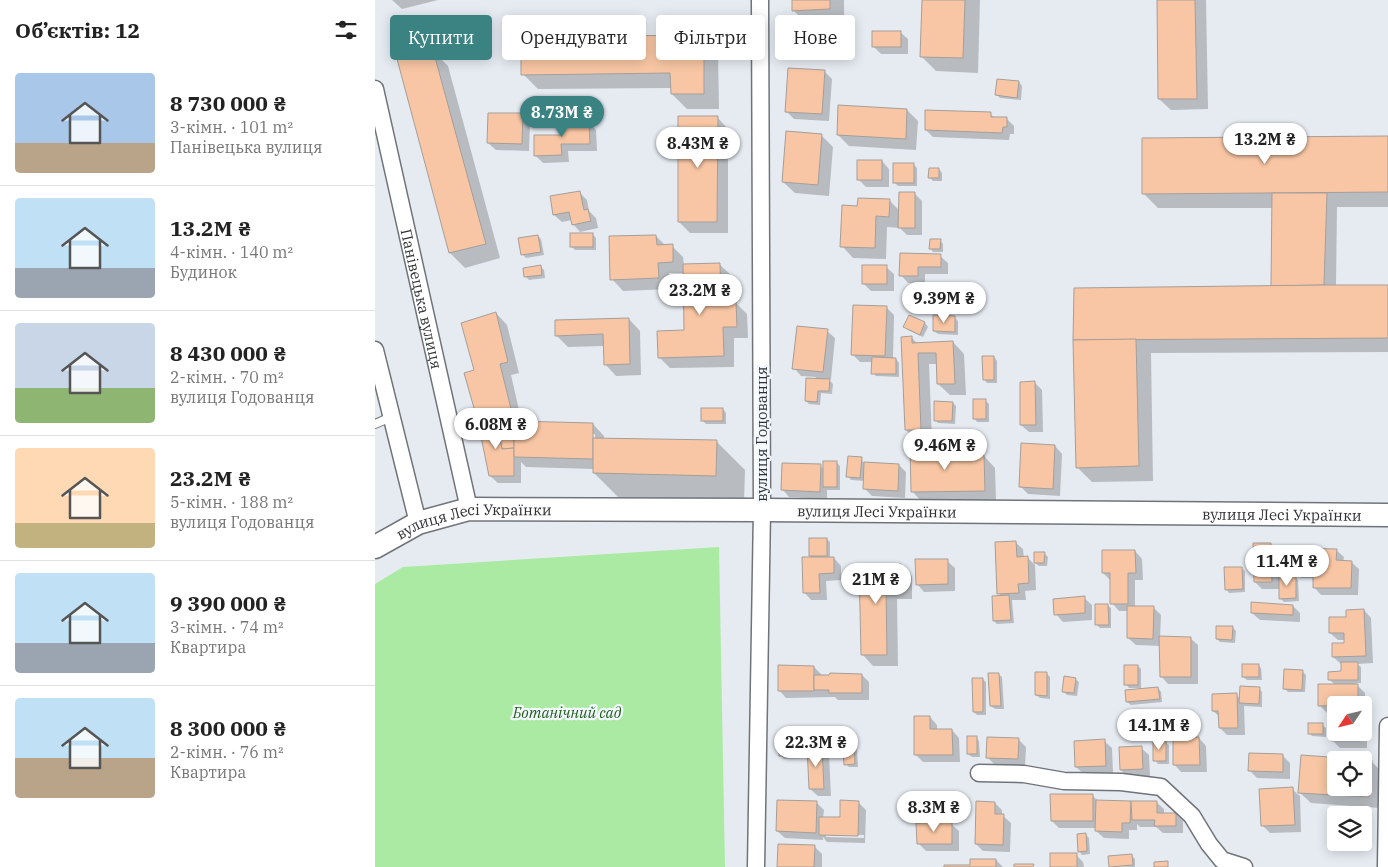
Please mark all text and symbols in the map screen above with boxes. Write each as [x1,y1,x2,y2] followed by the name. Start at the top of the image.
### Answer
[390,15,492,60] chip: Купити
[502,15,646,60] chip: Орендувати
[656,15,765,60] chip: Фільтри
[775,15,855,60] chip: Нове
[15,16,140,44] text: Об’єктів: 12
[332,16,360,44] icon: filters
[170,89,287,117] text: 8 730 000 ₴
[55,93,115,153] icon: home
[516,96,608,138] pin: 8.73M ₴
[531,102,593,122] text: 8.73M ₴
[170,117,293,137] text: 3-кімн. · 101 m²
[1219,122,1311,165] pin: 13.2M ₴
[652,126,744,169] pin: 8.43M ₴
[1234,129,1296,149] text: 13.2M ₴
[667,133,729,153] text: 8.43M ₴
[170,137,322,157] text: Панівецька вулиця
[170,214,251,242] text: 13.2M ₴
[55,218,115,278] icon: home
[397,227,447,371] street label: Панівецька вулиця
[170,242,293,262] text: 4-кімн. · 140 m²
[170,262,237,282] text: Будинок
[654,274,746,316] pin: 23.2M ₴
[669,280,731,300] text: 23.2M ₴
[898,282,990,324] pin: 9.39M ₴
[913,288,975,308] text: 9.39M ₴
[170,339,287,367] text: 8 430 000 ₴
[55,343,115,403] icon: home
[752,366,771,502] street label: вулиця Годованця
[170,367,283,387] text: 2-кімн. · 70 m²
[170,387,314,407] text: вулиця Годованця
[450,408,542,450] pin: 6.08M ₴
[465,414,527,434] text: 6.08M ₴
[899,428,991,471] pin: 9.46M ₴
[914,435,976,455] text: 9.46M ₴
[170,464,251,492] text: 23.2M ₴
[55,468,115,528] icon: home
[170,492,293,512] text: 5-кімн. · 188 m²
[392,499,552,543] street label: вулиця Лесі Українки
[797,501,957,521] street label: вулиця Лесі Українки
[1202,504,1362,524] street label: вулиця Лесі Українки
[170,512,314,532] text: вулиця Годованця
[1241,544,1333,587] pin: 11.4M ₴
[1256,551,1318,571] text: 11.4M ₴
[841,562,911,605] pin: 21M ₴
[852,569,900,589] text: 21M ₴
[170,589,287,617] text: 9 390 000 ₴
[55,593,115,653] icon: home
[170,617,283,637] text: 3-кімн. · 74 m²
[170,637,246,657] text: Квартира
[1327,696,1373,741] north arrow
[1327,696,1372,851] map controls
[512,703,622,722] park label: Ботанічний сад
[1113,708,1205,751] pin: 14.1M ₴
[170,714,287,742] text: 8 300 000 ₴
[1128,715,1190,735] text: 14.1M ₴
[55,718,115,778] icon: home
[770,726,862,768] pin: 22.3M ₴
[785,732,847,752] text: 22.3M ₴
[170,742,283,762] text: 2-кімн. · 76 m²
[1327,751,1372,796] button: locate
[170,762,246,782] text: Квартира
[893,790,975,833] pin: 8.3M ₴
[908,797,960,817] text: 8.3M ₴
[1327,806,1372,851] button: layers

